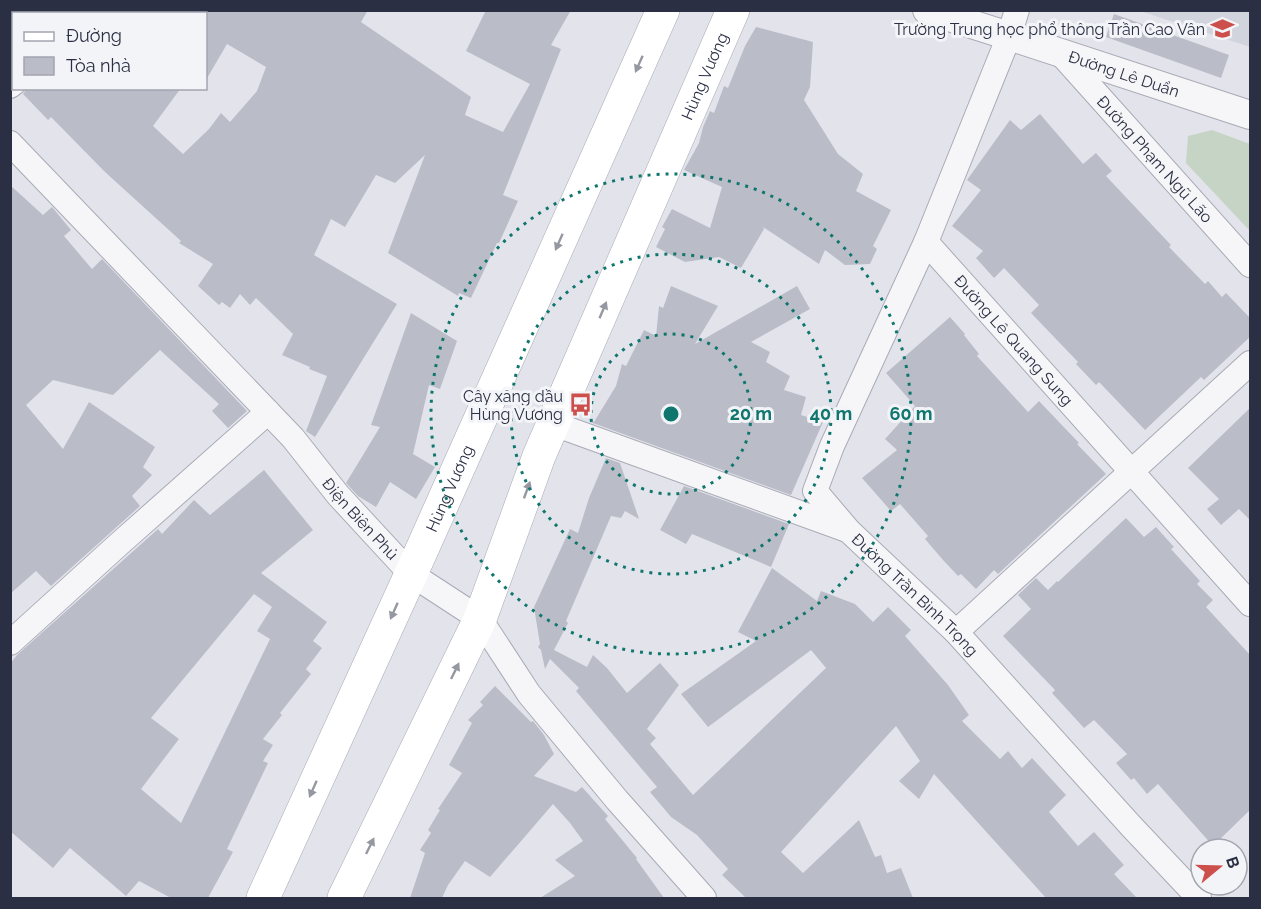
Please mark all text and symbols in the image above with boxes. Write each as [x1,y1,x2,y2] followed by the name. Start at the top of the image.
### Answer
[12,12,207,90] legend
[1210,16,1236,42] school or university icon: Trường Trung học phổ thông Trần Cao Vân
[894,20,1205,39] place label: Trường Trung học phổ thông Trần Cao Vân
[66,25,122,46] text: Đường
[677,30,732,123] street label: Hùng Vương
[1066,47,1182,101] street label: Đường Lê Duẩn
[66,55,131,76] text: Tòa nhà
[634,55,644,73] one-way arrow
[1093,92,1217,226] street label: Đường Phạm Ngũ Lão
[555,233,564,250] one-way arrow
[951,271,1077,409] street label: Đường Lê Quang Sung
[599,301,608,319] one-way arrow
[463,387,563,424] place label: Cây xăng dầu Hùng Vương
[568,392,594,418] bus stop icon: Cây xăng dầu Hùng Vương
[730,403,772,424] text: 20 m
[810,403,852,424] text: 40 m
[889,403,933,424] text: 60 m
[661,404,681,424] centre of rings
[422,442,477,535] street label: Hùng Vương
[319,474,402,563] street label: Điện Biên Phủ
[523,480,533,498] one-way arrow
[848,529,982,660] street label: Đường Trần Bình Trọng
[389,603,398,620] one-way arrow
[451,662,460,679] one-way arrow
[308,780,317,797] one-way arrow
[365,837,375,854] one-way arrow
[1189,837,1249,897] north arrow
[1222,854,1244,871] text: B

